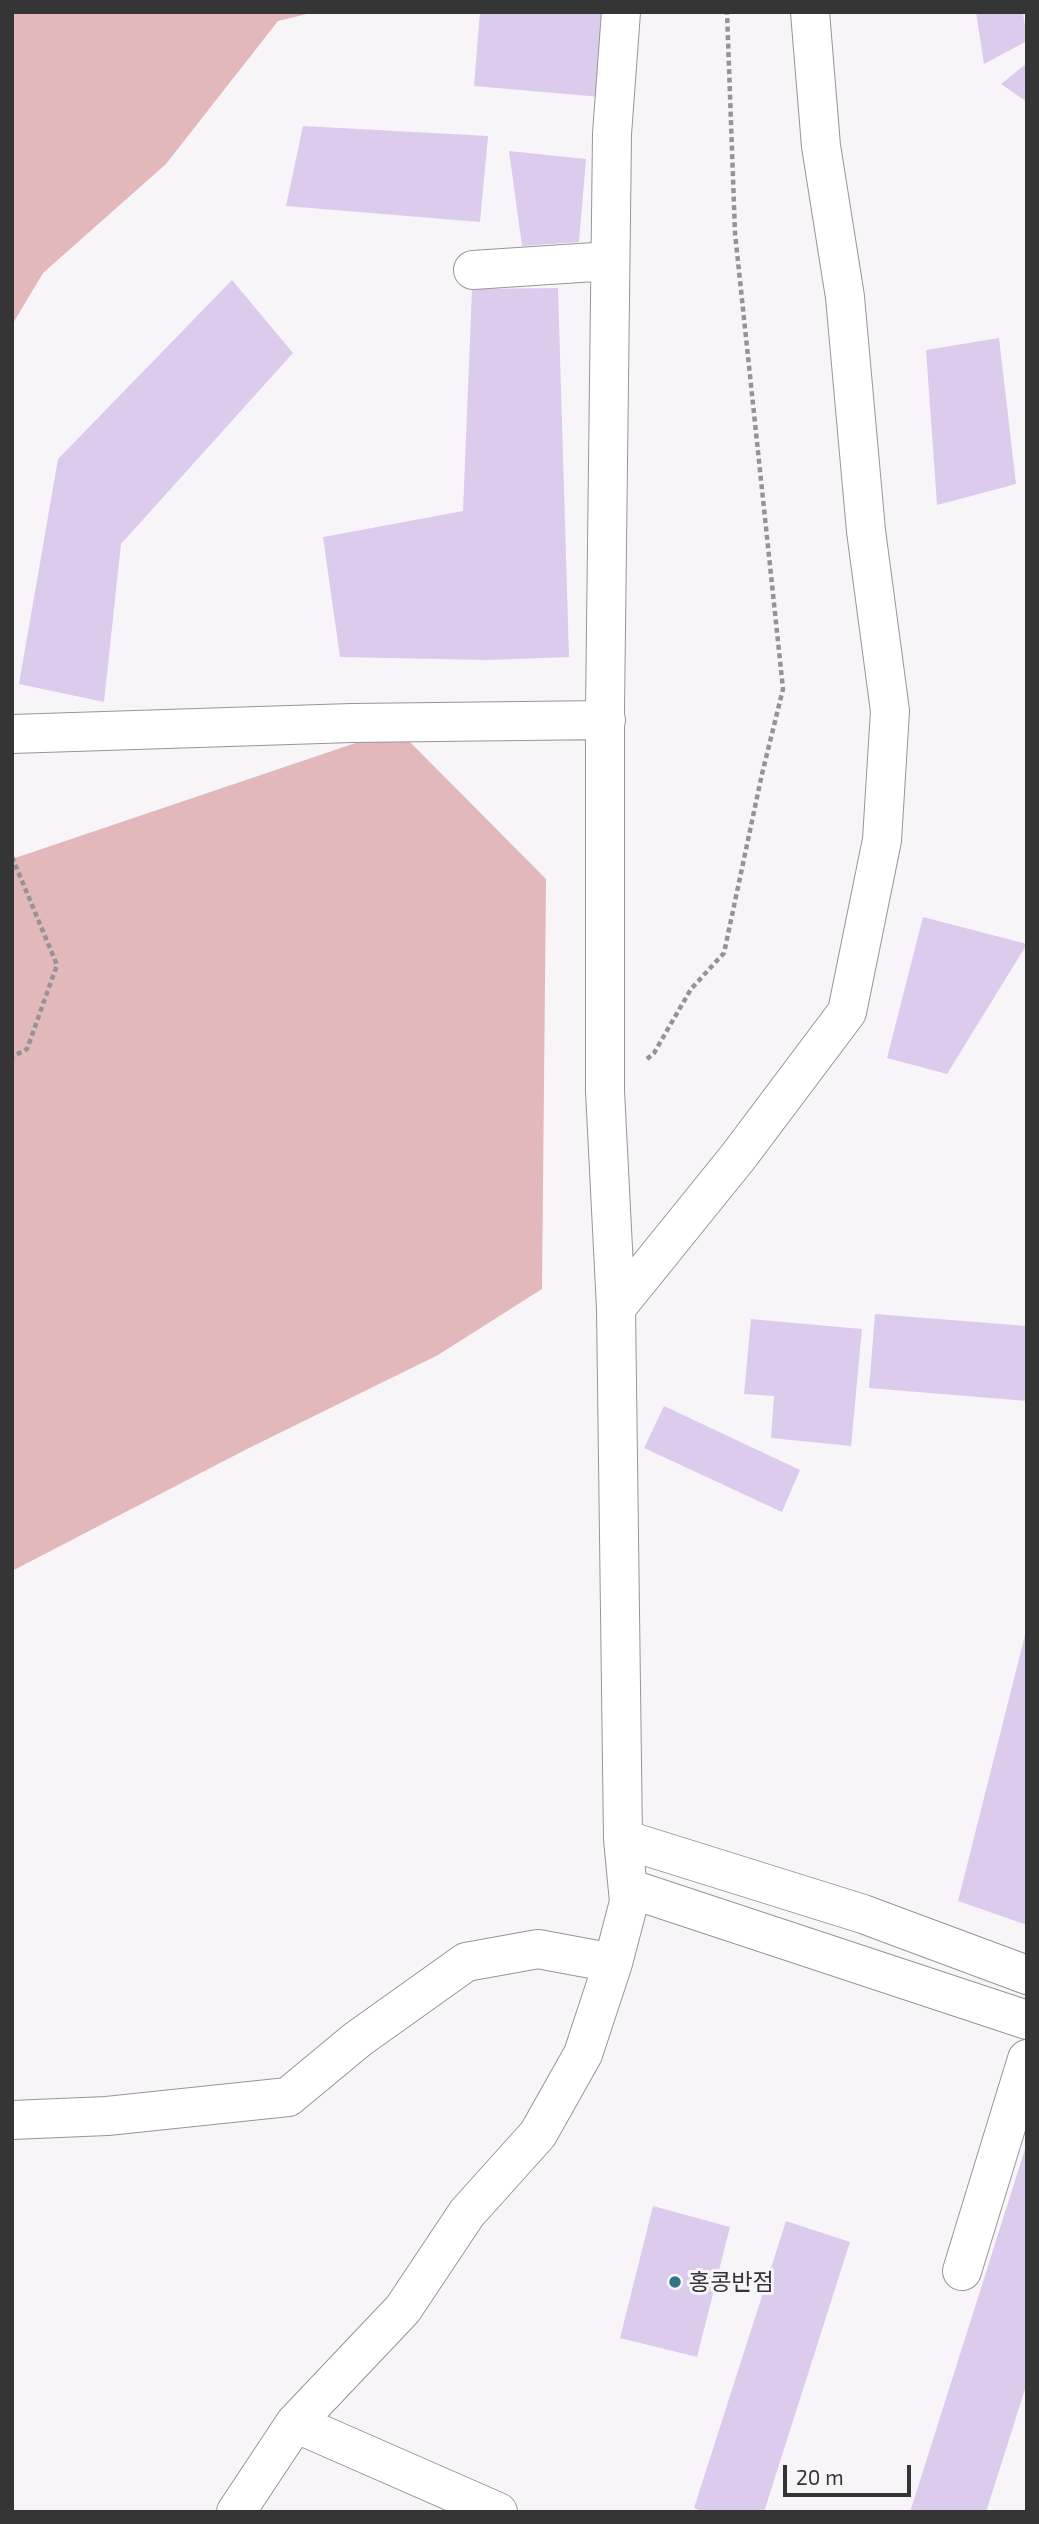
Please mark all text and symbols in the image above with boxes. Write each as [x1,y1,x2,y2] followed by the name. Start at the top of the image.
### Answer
[689,2268,774,2296] place label: 홍콩반점
[667,2274,683,2290] marker: 홍콩반점
[787,2450,915,2494] scale bar
[796,2464,844,2489] text: 20 m

